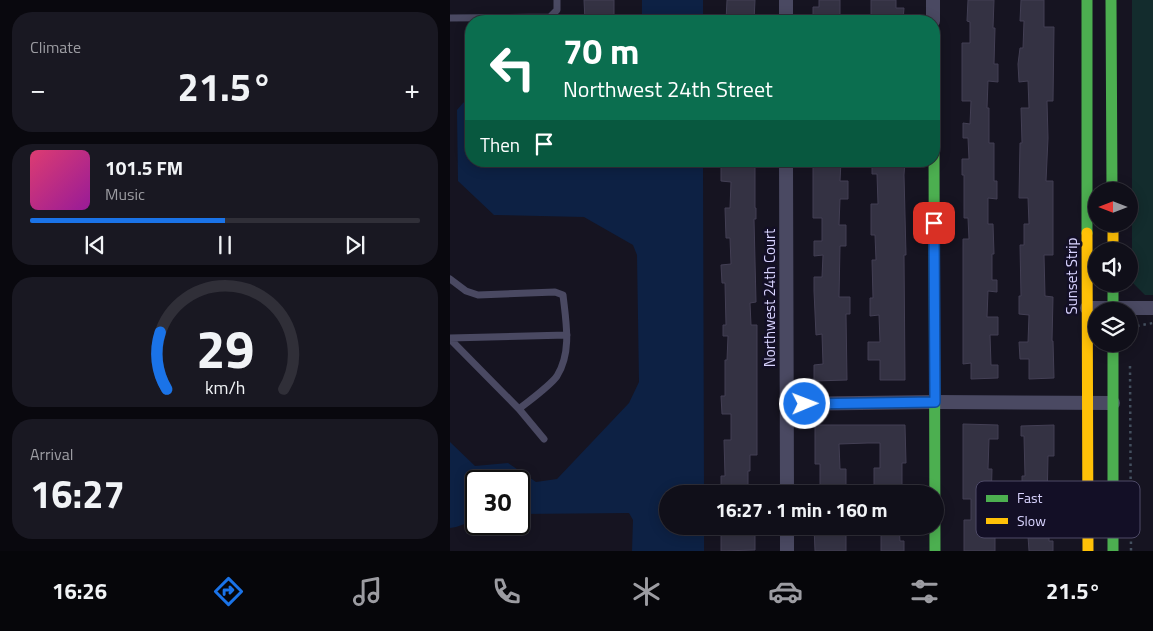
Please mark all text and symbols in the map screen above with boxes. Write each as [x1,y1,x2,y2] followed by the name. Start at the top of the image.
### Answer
[563,24,639,78] text: 70 m
[30,35,81,59] text: Climate
[480,35,545,100] icon: left
[178,58,272,116] text: 21.5°
[30,67,46,110] text: −
[404,67,420,110] text: +
[563,72,773,106] text: Northwest 24th Street
[480,130,520,159] text: Then
[530,130,558,158] icon: arrive
[105,153,183,182] text: 101.5 FM
[105,182,145,206] text: Music
[1088,182,1138,232] north arrow
[1088,182,1138,352] map controls
[913,202,955,244] pin
[920,209,948,237] icon: arrive
[758,228,781,367] street label: Northwest 24th Court
[81,231,109,259] icon: previous
[211,231,239,259] icon: pause
[341,231,369,259] icon: next
[1060,237,1083,314] street label: Sunset Strip
[1088,242,1138,292] button: sound
[1088,302,1138,352] button: layers
[196,309,254,388] text: 29
[205,374,245,401] text: km/h
[778,377,830,429] position arrow
[30,442,73,466] text: Arrival
[30,465,125,523] text: 16:27
[465,470,530,535] speed limit sign: 30
[976,481,1140,538] legend
[1017,487,1042,508] text: Fast
[715,495,888,524] text: 16:27 · 1 min · 160 m
[1017,510,1046,531] text: Slow
[52,574,107,608] text: 16:26
[211,574,246,609] icon: directions
[350,574,385,609] icon: music
[489,574,524,609] icon: phone
[629,574,664,609] icon: climate
[768,574,803,609] icon: car
[907,574,942,609] icon: filters
[1046,574,1101,608] text: 21.5°

